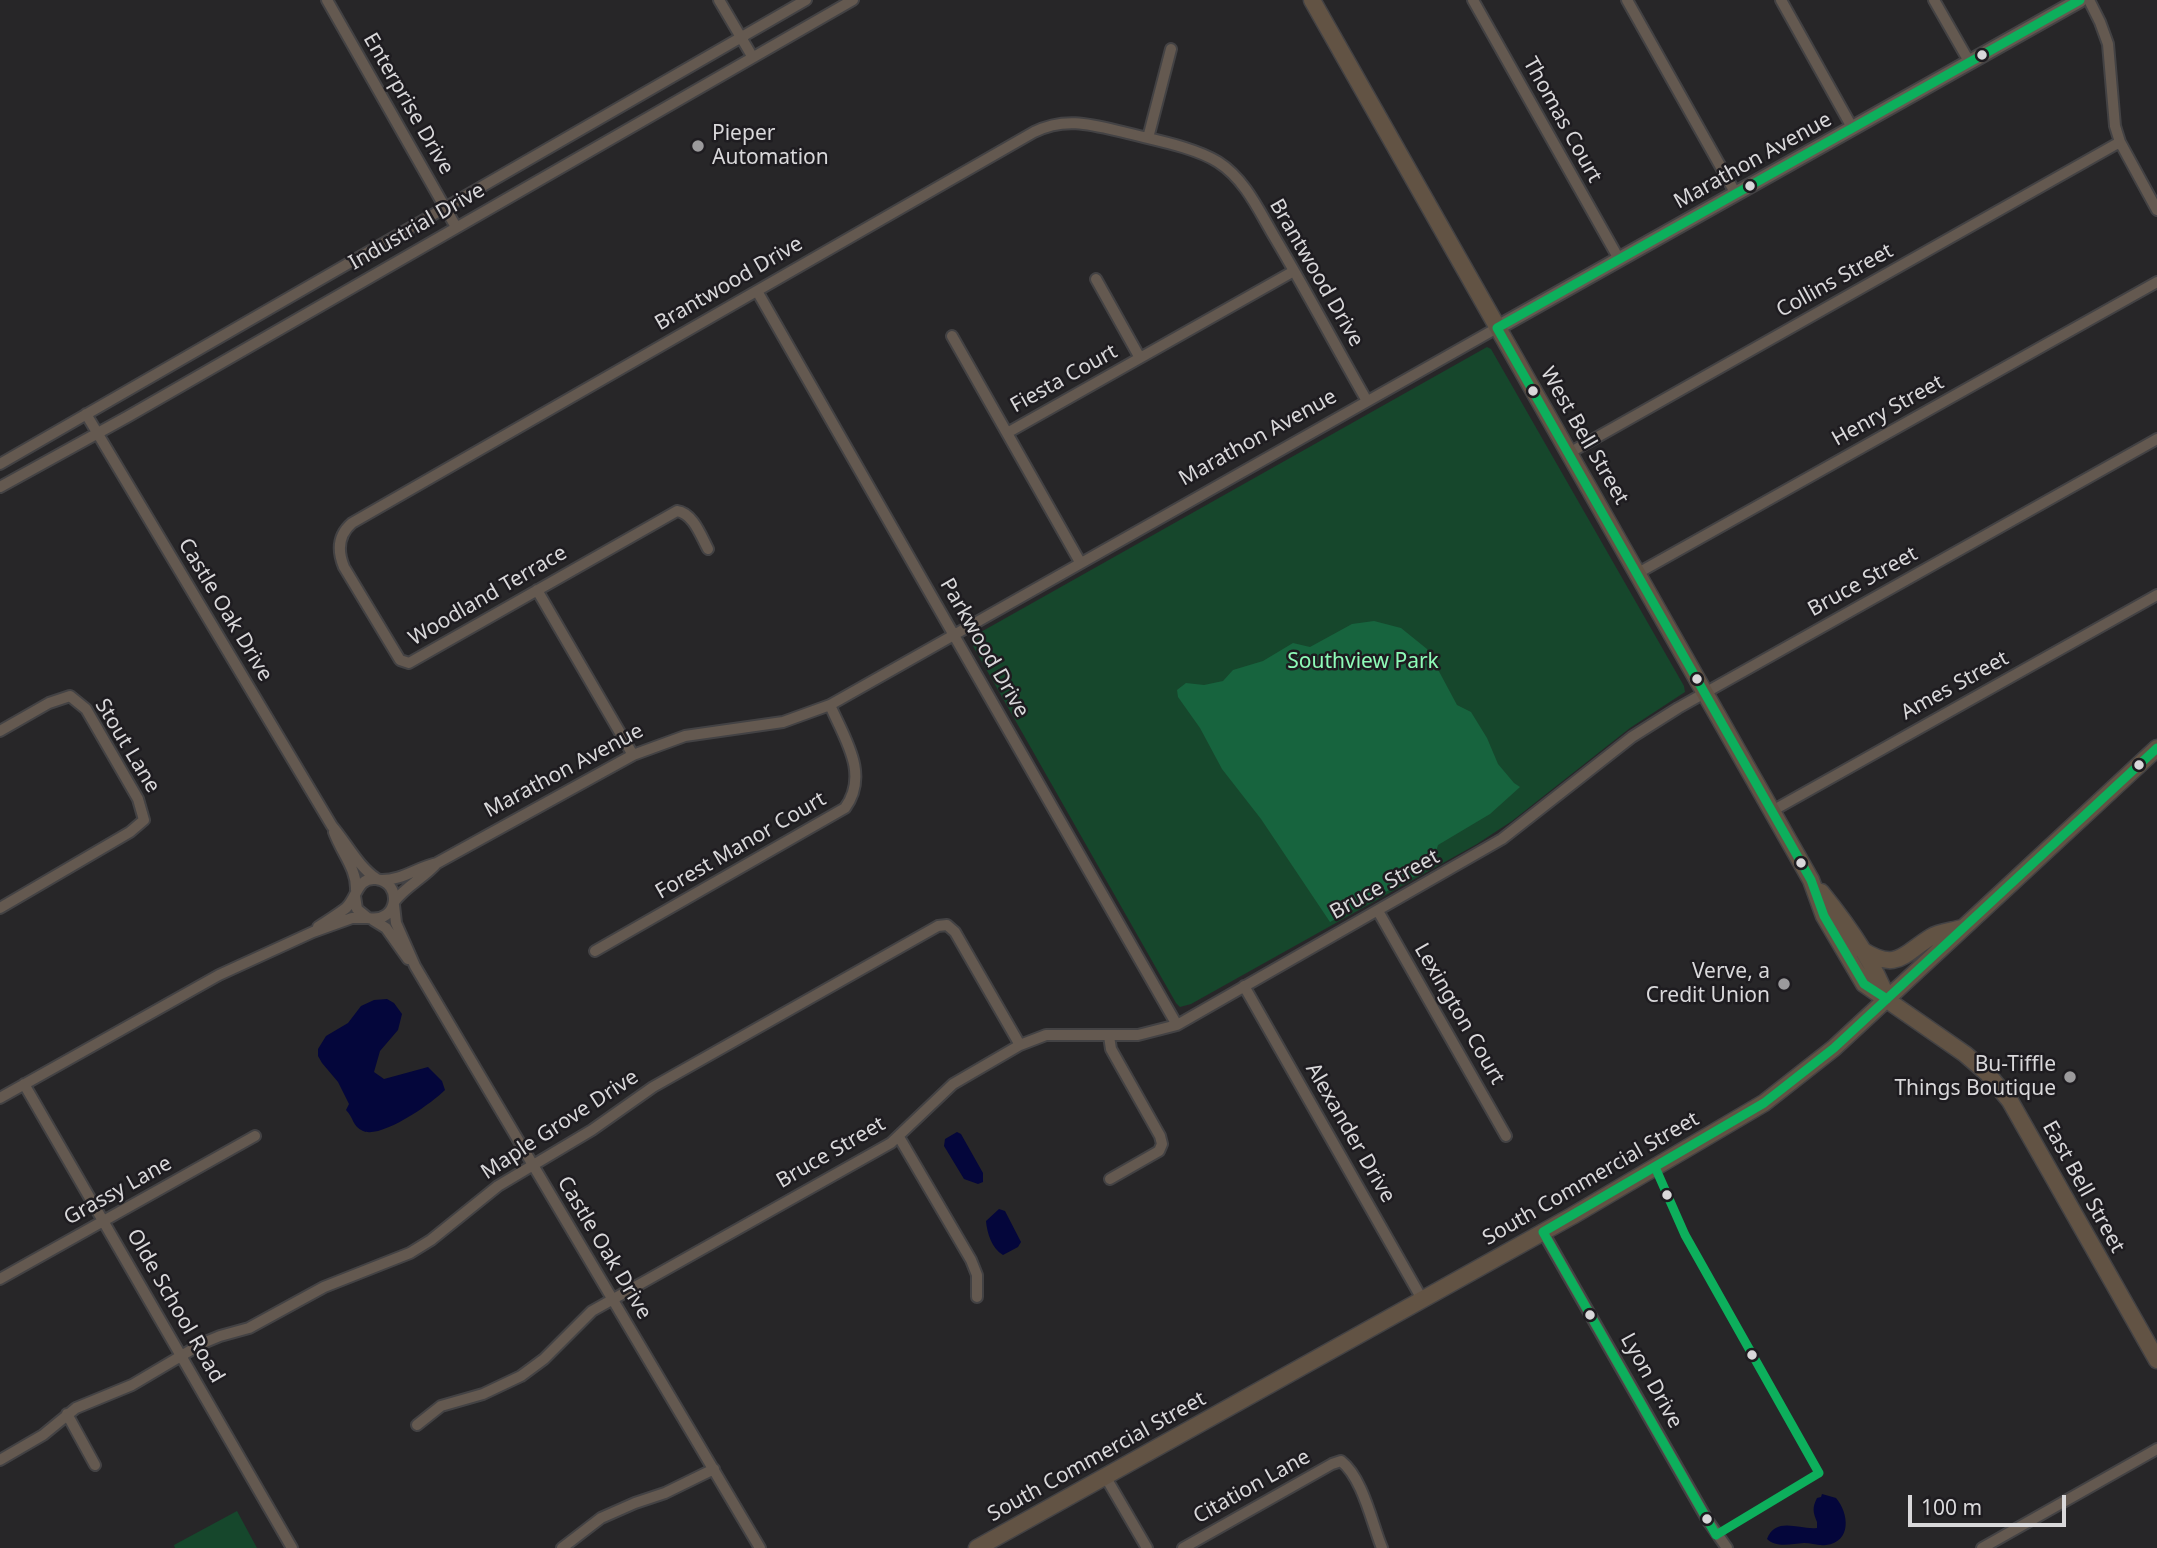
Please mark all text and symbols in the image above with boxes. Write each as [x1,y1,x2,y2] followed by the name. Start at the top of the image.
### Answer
[357,29,459,179] street label: Enterprise Drive
[1975,48,1989,62] unlabelled marker
[1517,53,1607,187] street label: Thomas Court
[1670,107,1836,215] street label: Marathon Avenue
[712,121,829,171] place label: Pieper Automation
[690,138,706,154] marker: Pieper Automation
[345,178,489,276] street label: Industrial Drive
[1743,179,1757,193] unlabelled marker
[1263,195,1369,351] street label: Brantwood Drive
[651,231,807,337] street label: Brantwood Drive
[1772,239,1898,323] street label: Collins Street
[1006,339,1122,419] street label: Fiesta Court
[1534,363,1634,509] street label: West Bell Street
[1828,370,1948,452] street label: Henry Street
[1175,384,1341,492] street label: Marathon Avenue
[1526,384,1540,398] unlabelled marker
[172,534,278,686] street label: Castle Oak Drive
[404,540,572,652] street label: Woodland Terrace
[1804,542,1922,622] street label: Bruce Street
[934,574,1034,722] street label: Parkwood Drive
[1897,646,2013,726] street label: Ames Street
[1287,649,1439,675] park label: Southview Park
[1690,672,1704,686] unlabelled marker
[89,694,165,798] street label: Stout Lane
[480,718,648,824] street label: Marathon Avenue
[2132,758,2146,772] unlabelled marker
[651,787,831,905] street label: Forest Manor Court
[1326,845,1444,925] street label: Bruce Street
[1794,856,1808,870] unlabelled marker
[1408,939,1510,1089] street label: Lexington Court
[1646,959,1770,1009] place label: Verve, a Credit Union
[1776,976,1792,992] marker: Verve, a Credit Union
[1894,1052,2056,1102] place label: Bu-Tiffle Things Boutique
[1300,1059,1400,1207] street label: Alexander Drive
[477,1065,643,1185] street label: Maple Grove Drive
[2062,1069,2078,1085] marker: Bu-Tiffle Things Boutique
[1478,1107,1704,1251] street label: South Commercial Street
[772,1112,890,1194] street label: Bruce Street
[2036,1117,2130,1257] street label: East Bell Street
[60,1151,176,1231] street label: Grassy Lane
[551,1172,657,1324] street label: Castle Oak Drive
[1660,1188,1674,1202] unlabelled marker
[121,1225,229,1387] street label: Olde School Road
[1583,1308,1597,1322] unlabelled marker
[1615,1329,1687,1433] street label: Lyon Drive
[1745,1348,1759,1362] unlabelled marker
[984,1387,1210,1527] street label: South Commercial Street
[1189,1445,1315,1529] street label: Citation Lane
[1912,1482,2070,1526] scale bar
[1921,1493,1982,1521] text: 100 m
[1700,1512,1714,1526] unlabelled marker

